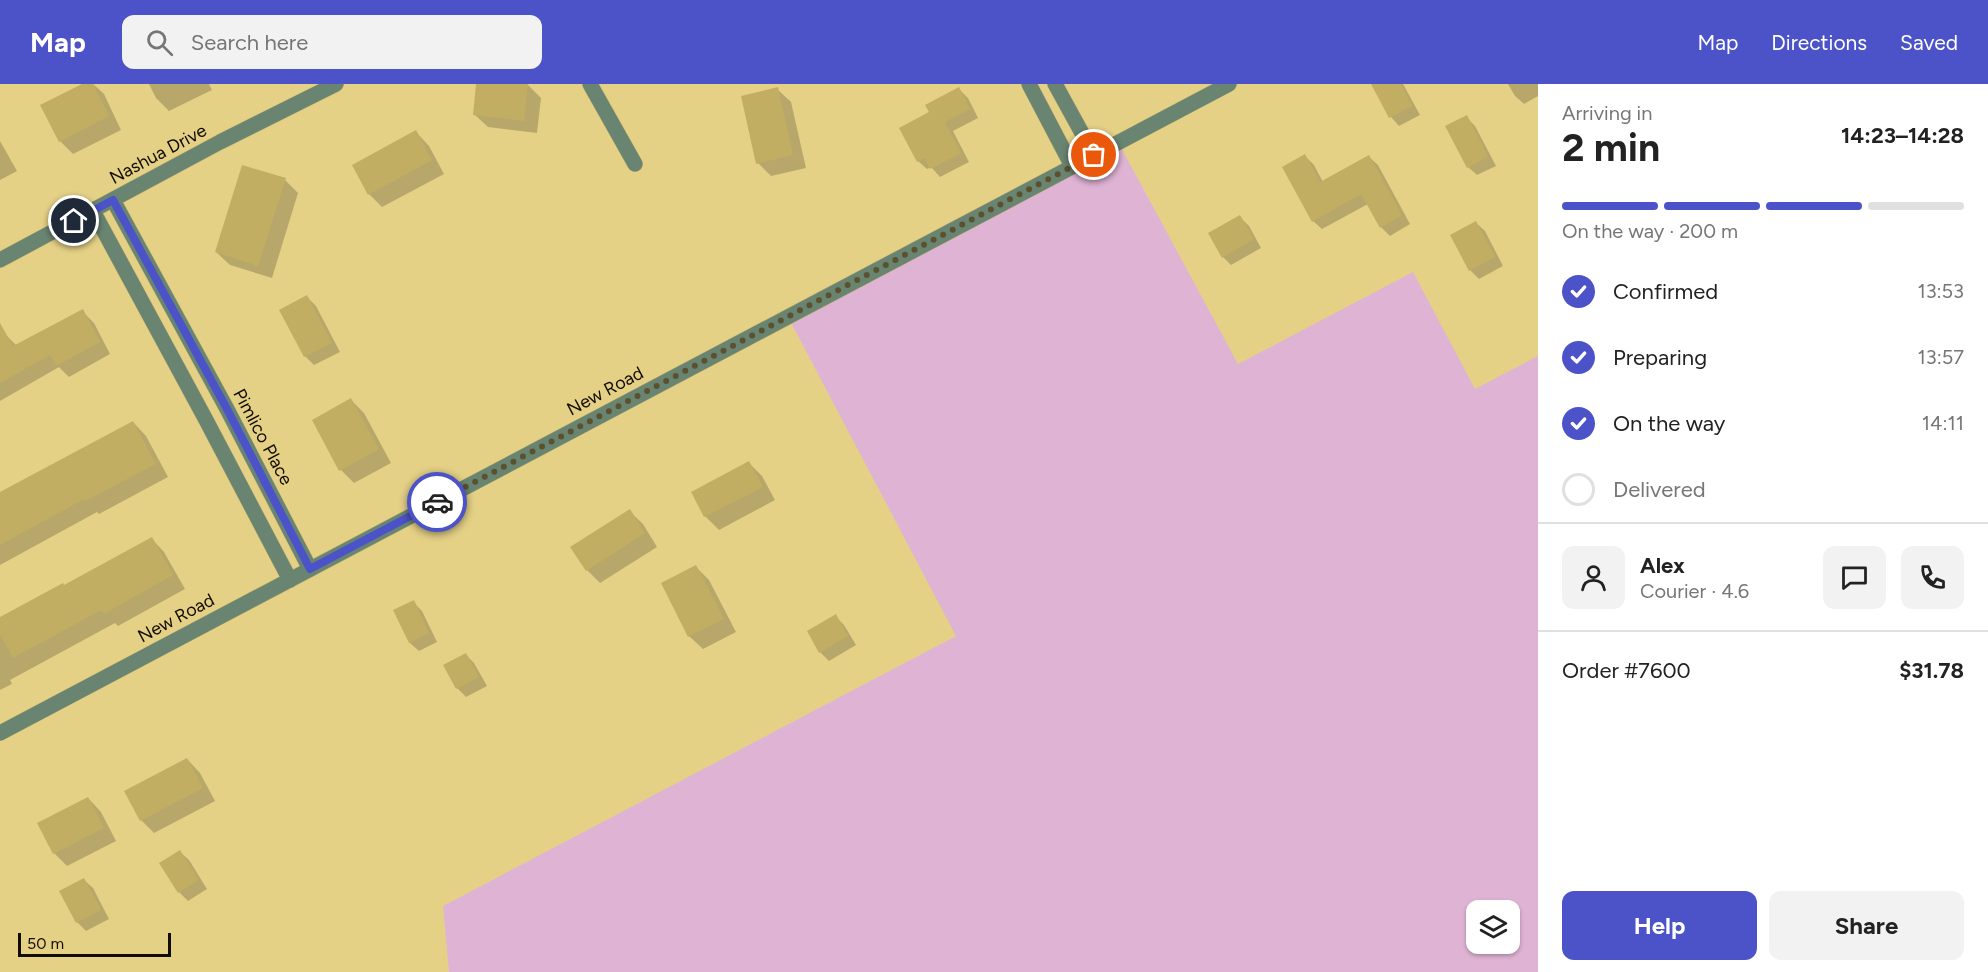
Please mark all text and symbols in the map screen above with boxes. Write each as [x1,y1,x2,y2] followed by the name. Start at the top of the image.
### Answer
[122,15,542,69] search box
[30,25,86,59] text: Map
[143,26,176,59] icon: search
[191,29,308,56] text: Search here
[1697,30,1738,55] text: Map
[1771,30,1867,55] text: Directions
[1900,30,1958,55] text: Saved
[1562,101,1652,125] text: Arriving in
[106,119,210,189] street label: Nashua Drive
[1841,122,1964,149] text: 14:23–14:28
[1562,124,1660,171] text: 2 min
[1068,129,1119,180] pin
[1077,138,1110,171] icon: bag
[48,195,99,246] pin
[57,204,90,237] icon: home
[1562,219,1738,243] text: On the way · 200 m
[1562,275,1595,308] icon: check
[1613,278,1718,305] text: Confirmed
[1917,279,1964,303] text: 13:53
[1562,341,1595,374] icon: check
[1613,344,1707,371] text: Preparing
[1918,345,1964,369] text: 13:57
[563,362,647,420] street label: New Road
[228,385,298,489] street label: Pimlico Place
[1562,407,1595,440] icon: check
[1613,410,1725,437] text: On the way
[1922,411,1964,435] text: 14:11
[407,472,467,532] courier
[1613,476,1706,503] text: Delivered
[421,486,454,519] icon: car
[1562,546,1625,609] button: person
[1823,546,1886,609] button: chat
[1901,546,1964,609] button: phone
[1640,552,1685,579] text: Alex
[1640,579,1749,603] text: Courier · 4.6
[134,589,218,647] street label: New Road
[1562,657,1691,684] text: Order #7600
[1899,657,1964,684] text: $31.78
[1562,891,1757,960] button: Help
[1769,891,1964,960] button: Share
[1466,900,1520,954] map controls
[1466,900,1520,954] button: layers
[18,930,171,958] scale bar
[27,934,64,953] text: 50 m

